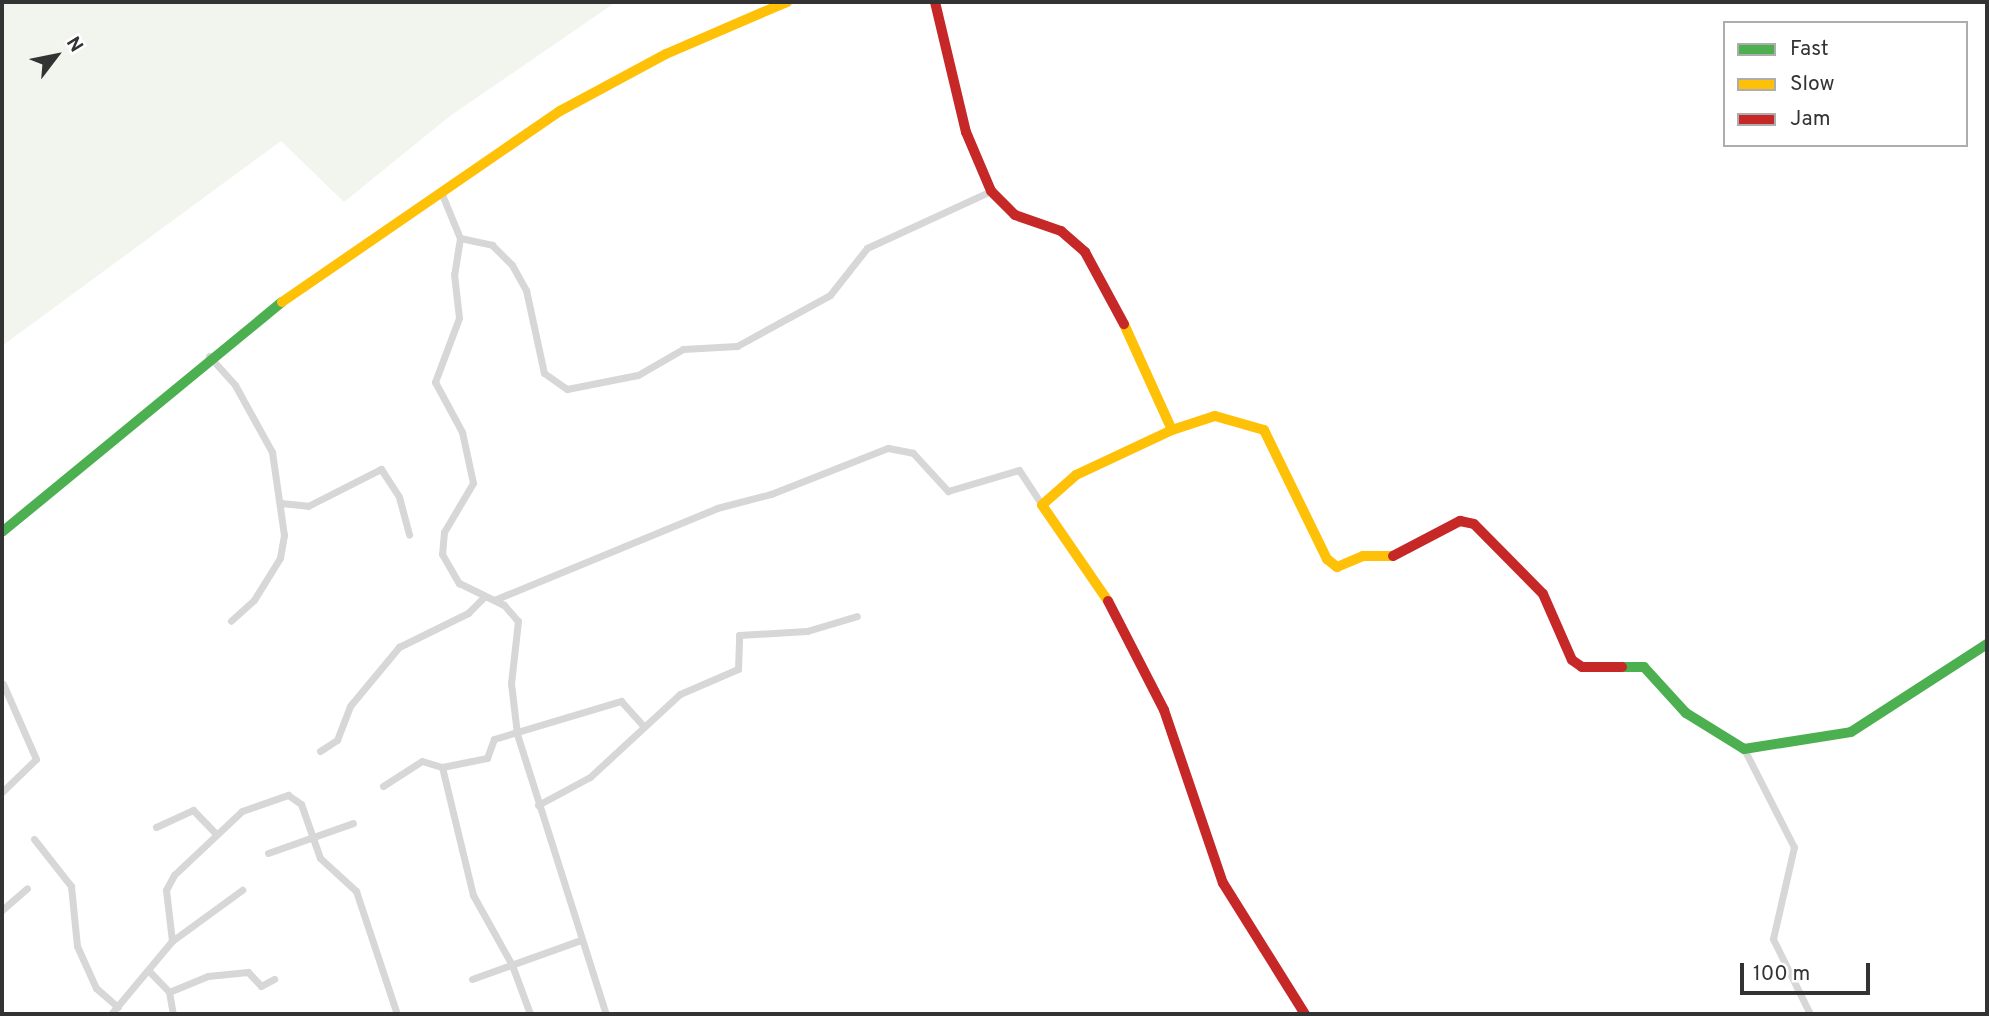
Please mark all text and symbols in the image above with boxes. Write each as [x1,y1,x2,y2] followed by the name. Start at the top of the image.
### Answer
[21,21,91,91] north arrow
[1723,21,1968,147] legend
[60,33,88,57] text: N
[1790,36,1829,63] text: Fast
[1790,71,1835,98] text: Slow
[1790,106,1831,133] text: Jam
[1744,950,1874,994] scale bar
[1753,961,1810,988] text: 100 m

